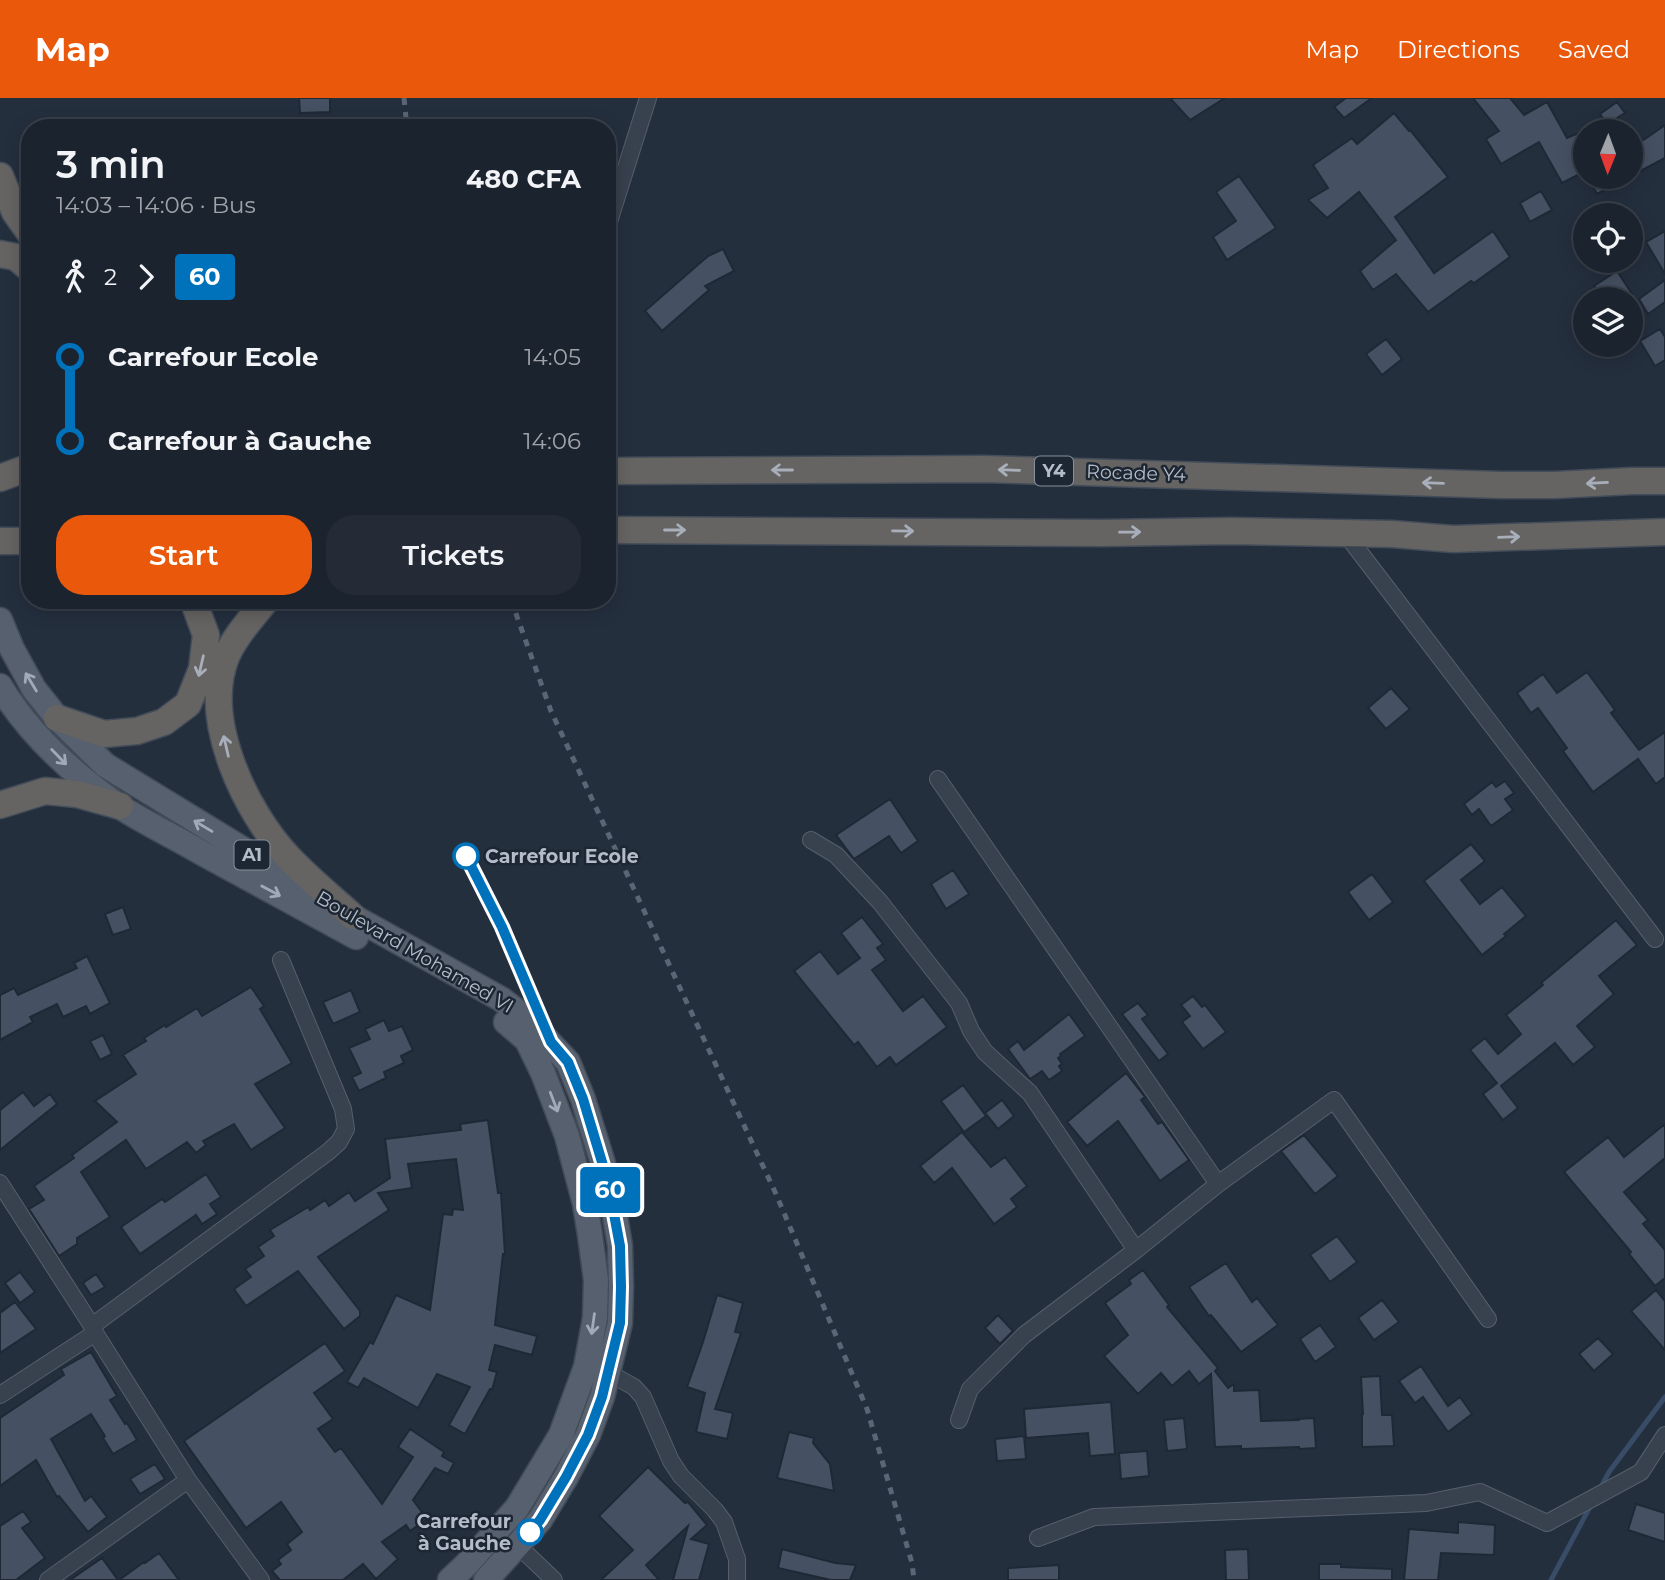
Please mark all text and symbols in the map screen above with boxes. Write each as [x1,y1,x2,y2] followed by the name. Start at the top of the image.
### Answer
[35,29,110,69] text: Map
[1306,35,1359,64] text: Map
[1397,35,1520,64] text: Directions
[1558,35,1630,64] text: Saved
[1573,119,1643,189] north arrow
[1573,119,1643,357] map controls
[56,141,166,188] text: 3 min
[466,163,581,195] text: 480 CFA
[56,191,256,219] text: 14:03 – 14:06 · Bus
[1573,203,1643,273] button: locate
[56,258,94,296] icon: walk
[127,258,165,296] icon: forward
[189,262,221,291] text: 60
[104,263,117,291] text: 2
[1573,287,1643,357] button: layers
[108,341,318,373] text: Carrefour Ecole
[524,343,581,371] text: 14:05
[108,425,372,457] text: Carrefour à Gauche
[523,427,581,455] text: 14:06
[1035,456,1073,486] road number: Y4
[1086,460,1187,486] street label: Rocade Y4
[771,463,794,477] one-way arrow
[998,463,1021,476] one-way arrow
[1421,476,1444,489] one-way arrow
[1586,477,1609,490] one-way arrow
[56,515,312,595] button: Start
[326,515,581,595] button: Tickets
[664,523,687,537] one-way arrow
[891,524,914,538] one-way arrow
[1119,526,1142,539] one-way arrow
[1498,531,1521,544] one-way arrow
[194,654,207,676] one-way arrow
[23,672,37,692] one-way arrow
[219,736,232,758] one-way arrow
[50,748,67,765] one-way arrow
[194,818,214,832] one-way arrow
[234,840,270,870] road number: A1
[453,843,479,869] marker: Carrefour Ecole
[485,845,639,868] place label: Carrefour Ecole
[260,885,281,899] one-way arrow
[312,886,518,1018] street label: Boulevard Mohamed VI
[549,1091,562,1113] one-way arrow
[578,1167,642,1213] line badge: 60
[594,1175,626,1204] text: 60
[586,1312,599,1335] one-way arrow
[417,1510,511,1555] place label: Carrefour à Gauche
[517,1519,543,1545] marker: Carrefour à Gauche

